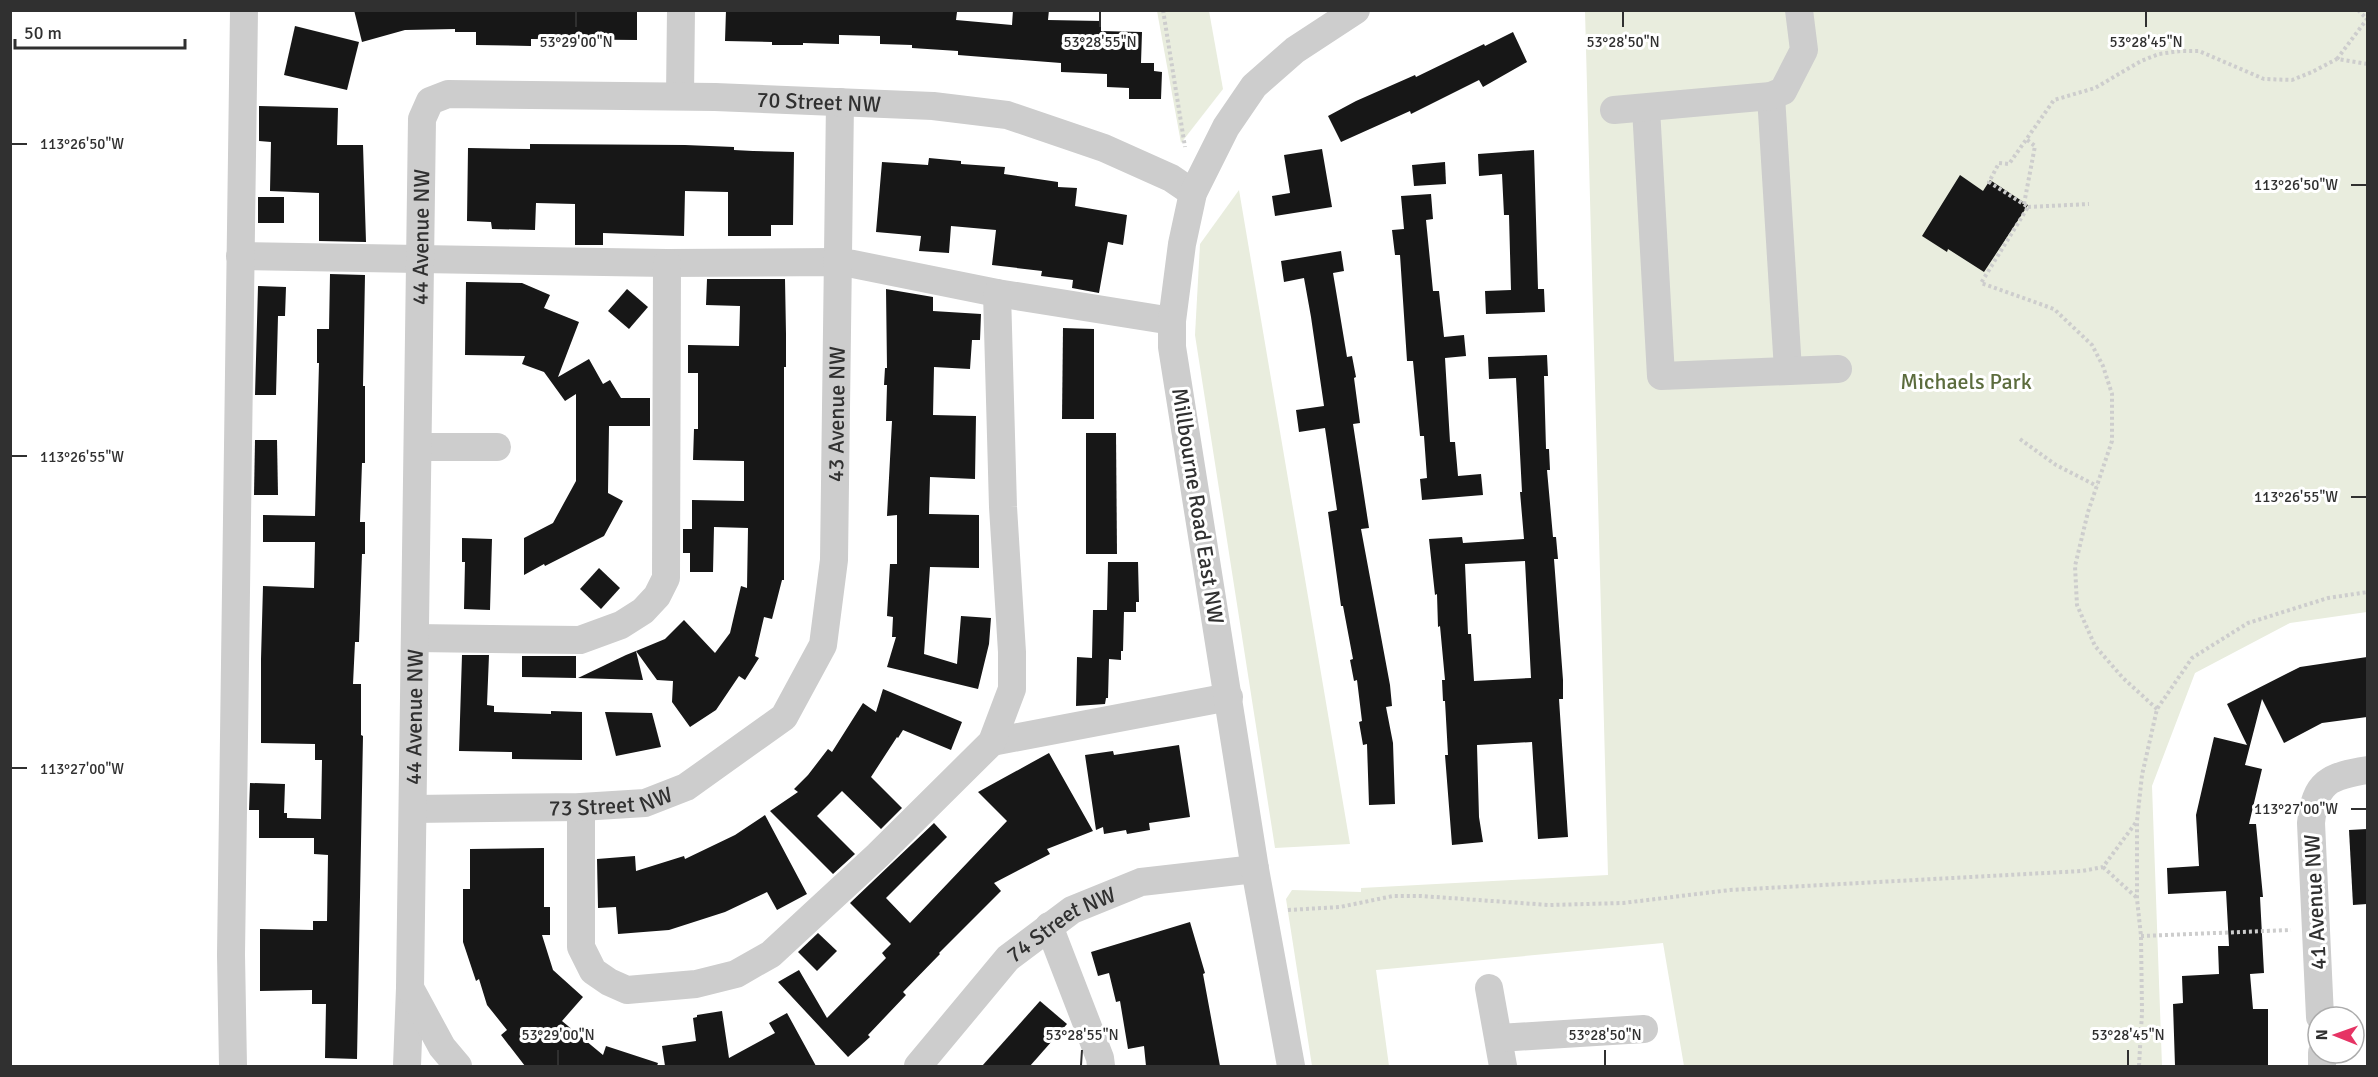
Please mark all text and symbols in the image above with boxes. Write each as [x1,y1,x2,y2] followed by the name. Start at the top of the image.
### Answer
[15,12,184,50] scale bar
[24,22,62,44] text: 50 m
[539,33,613,51] text: 53°29'00"N
[1063,33,1137,51] text: 53°28'55"N
[1586,33,1660,51] text: 53°28'50"N
[2109,33,2183,51] text: 53°28'45"N
[756,85,882,117] street label: 70 Street NW
[40,135,124,153] text: 113°26'50"W
[406,169,435,305] street label: 44 Avenue NW
[2254,176,2338,194] text: 113°26'50"W
[822,346,850,482] street label: 43 Avenue NW
[1900,368,2032,395] park label: Michaels Park
[1166,386,1230,626] street label: Millbourne Road East NW
[40,448,124,466] text: 113°26'55"W
[2254,488,2338,506] text: 113°26'55"W
[399,649,428,785] street label: 44 Avenue NW
[40,760,124,778] text: 113°27'00"W
[549,780,676,821] street label: 73 Street NW
[2254,800,2338,818] text: 113°27'00"W
[2298,833,2332,971] street label: 41 Avenue NW
[1001,880,1120,968] street label: 74 Street NW
[2306,1005,2366,1065] north arrow
[521,1026,595,1044] text: 53°29'00"N
[1045,1026,1119,1044] text: 53°28'55"N
[1568,1026,1642,1044] text: 53°28'50"N
[2091,1026,2165,1044] text: 53°28'45"N
[2312,1029,2332,1040] text: N

